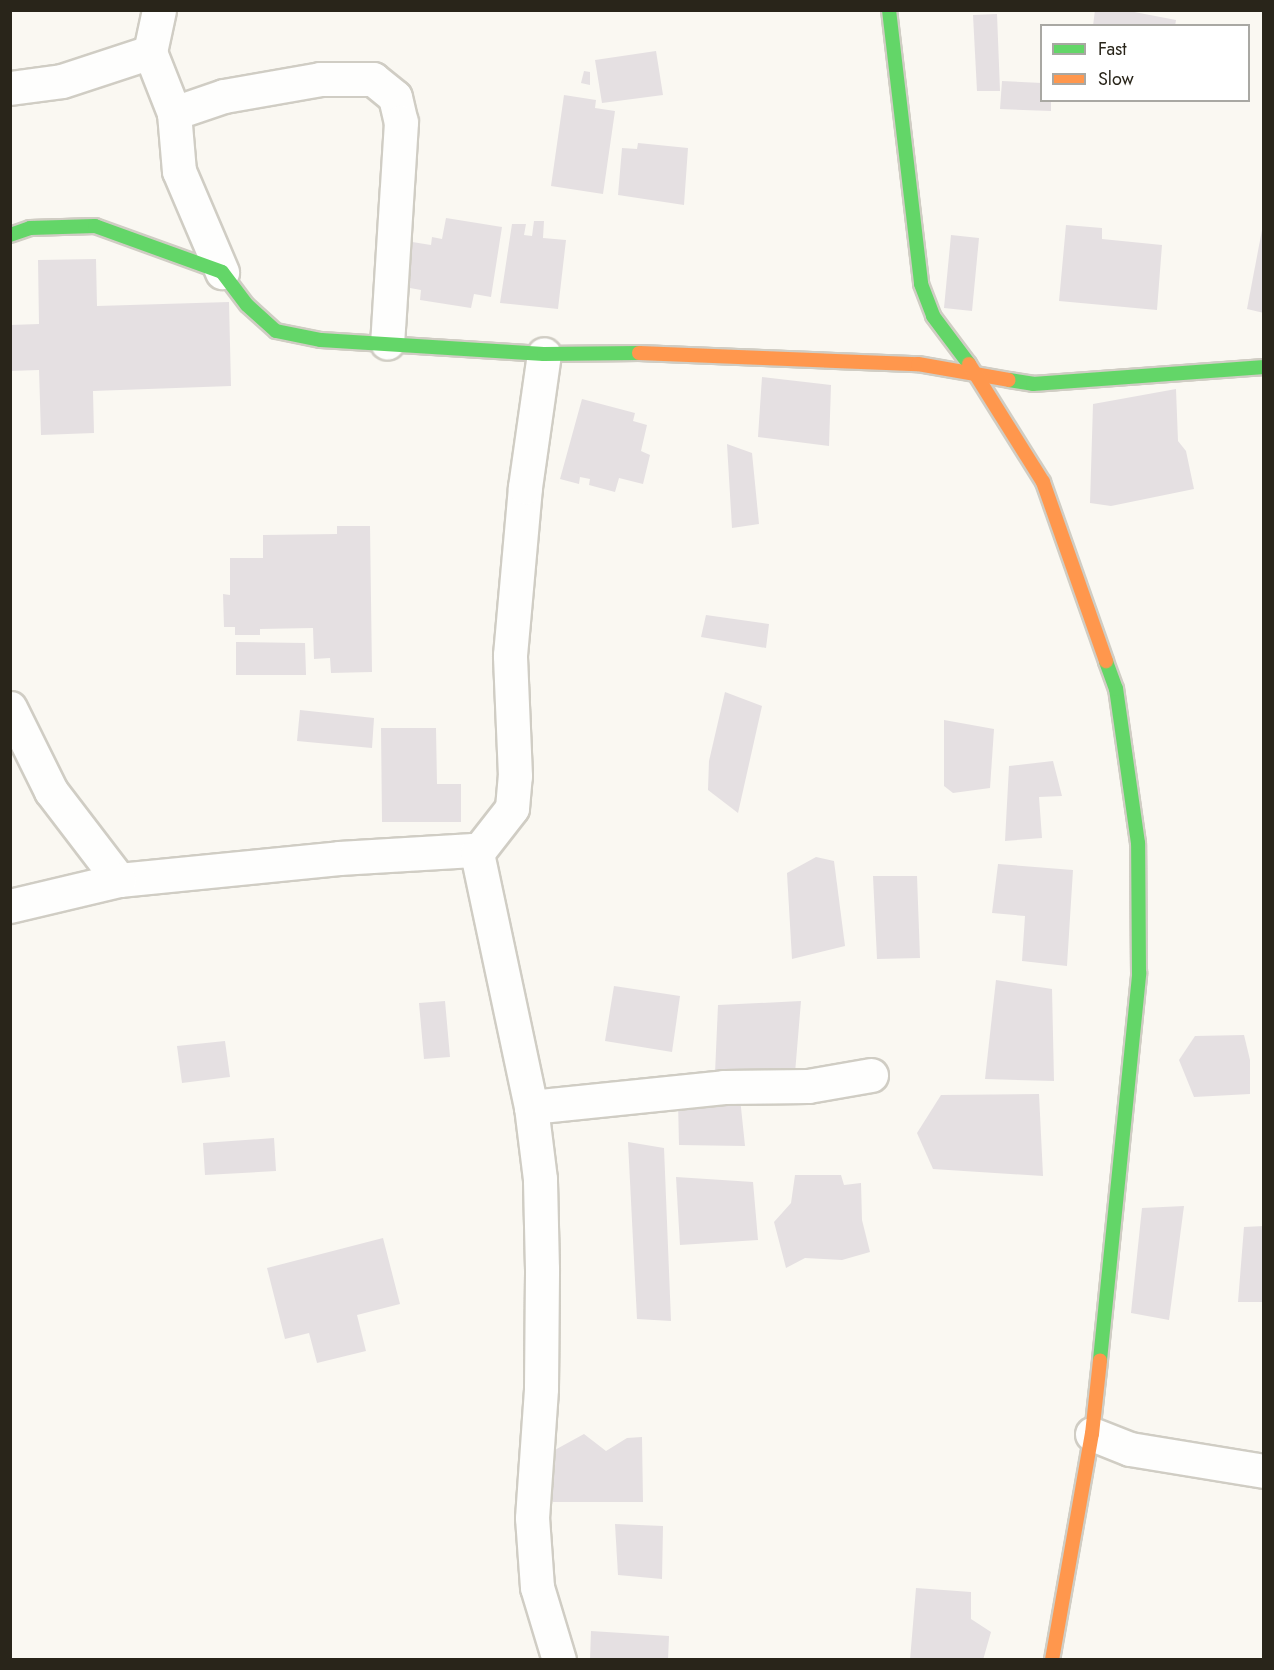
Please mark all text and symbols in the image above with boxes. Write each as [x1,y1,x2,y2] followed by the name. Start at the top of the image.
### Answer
[1040,24,1250,102] legend
[1098,36,1127,62] text: Fast
[1098,66,1134,92] text: Slow

